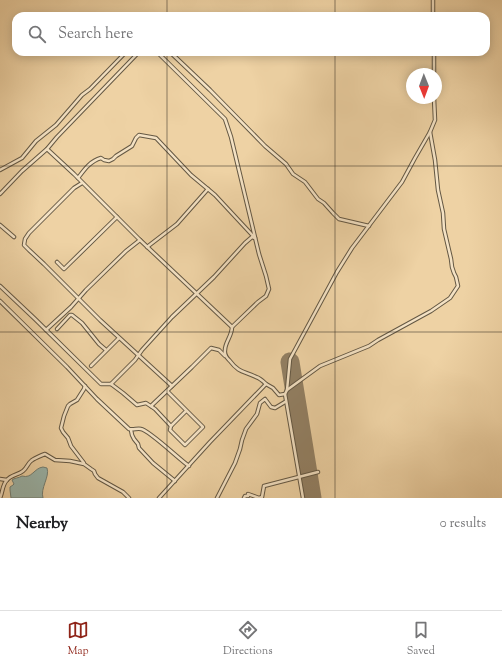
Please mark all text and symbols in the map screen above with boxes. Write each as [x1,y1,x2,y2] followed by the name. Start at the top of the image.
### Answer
[12,12,490,56] search box
[26,23,48,45] icon: search
[58,24,133,45] text: Search here
[406,68,442,104] north arrow
[16,512,68,536] text: Nearby
[440,515,486,533] text: 0 results
[67,619,89,659] tab: Map
[223,619,273,659] tab: Directions
[407,619,435,659] tab: Saved

